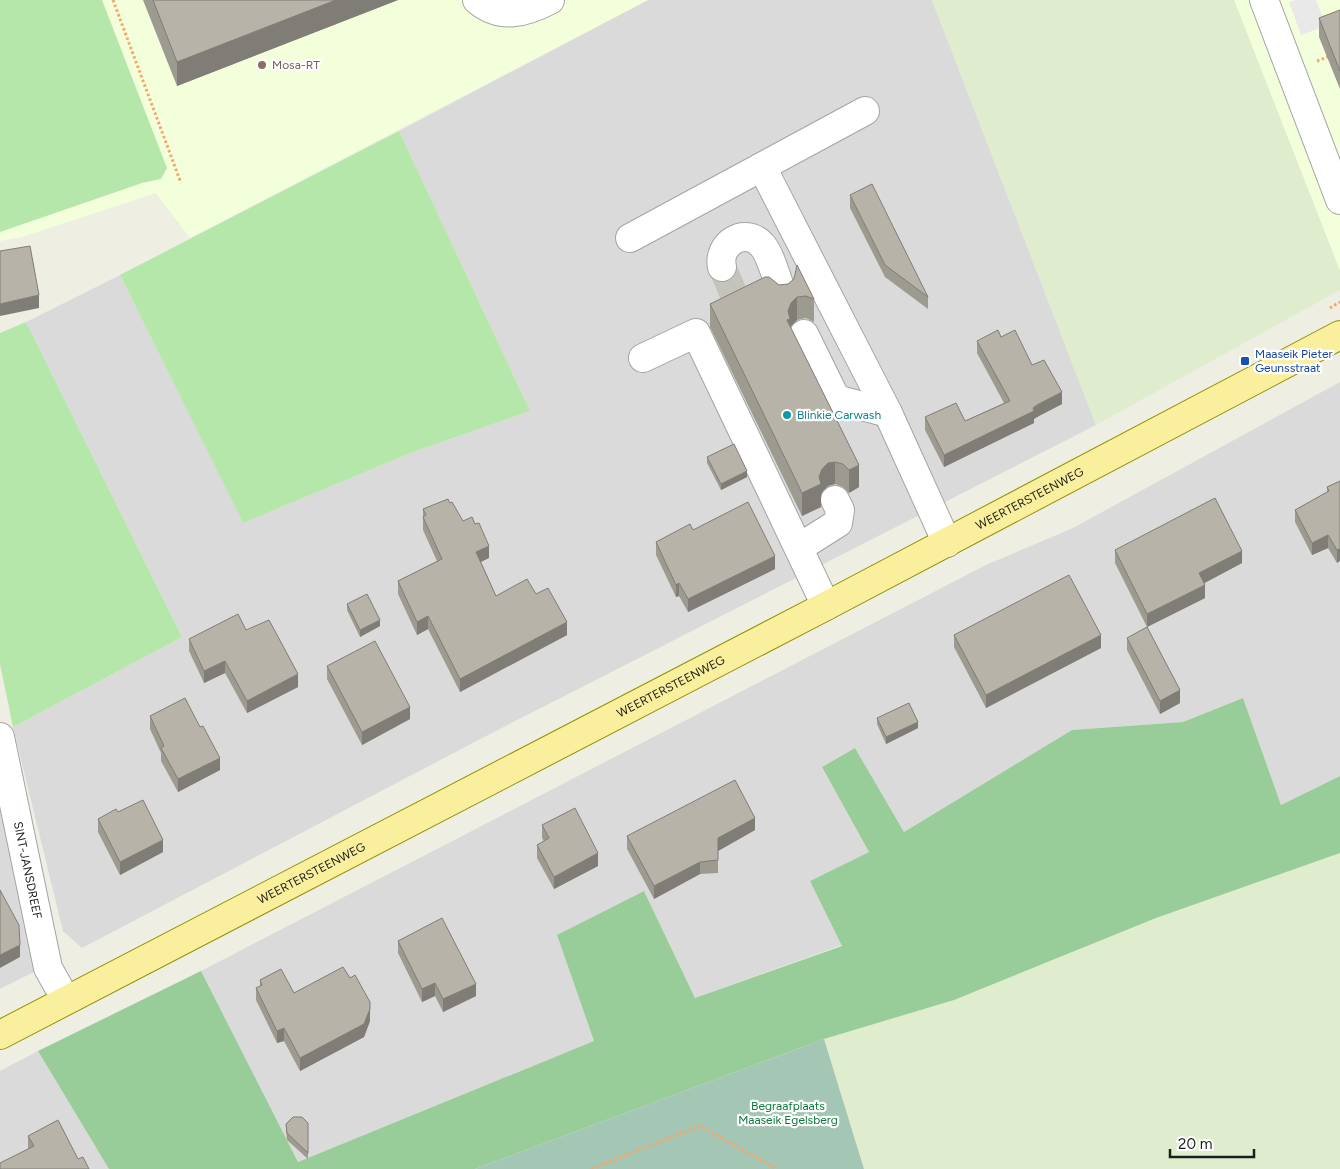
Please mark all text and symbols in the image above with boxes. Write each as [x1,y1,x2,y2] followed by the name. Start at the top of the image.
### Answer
[272,58,320,72] place label: Mosa-RT
[256,59,268,71] marker: Mosa-RT
[1255,347,1333,375] place label: Maaseik Pieter Geunsstraat
[1239,355,1251,367] marker: Maaseik Pieter Geunsstraat
[797,408,881,422] place label: Blinkie Carwash
[781,409,793,421] marker: Blinkie Carwash
[973,464,1086,533] street label: WEERTERSTEENWEG
[615,653,727,720] street label: WEERTERSTEENWEG
[11,820,45,921] street label: SINT-JANSDREEF
[255,839,368,907] street label: WEERTERSTEENWEG
[738,1099,838,1127] park label: Begraafplaats Maaseik Egelsberg
[1170,1126,1254,1158] scale bar
[1178,1135,1212,1153] text: 20 m

